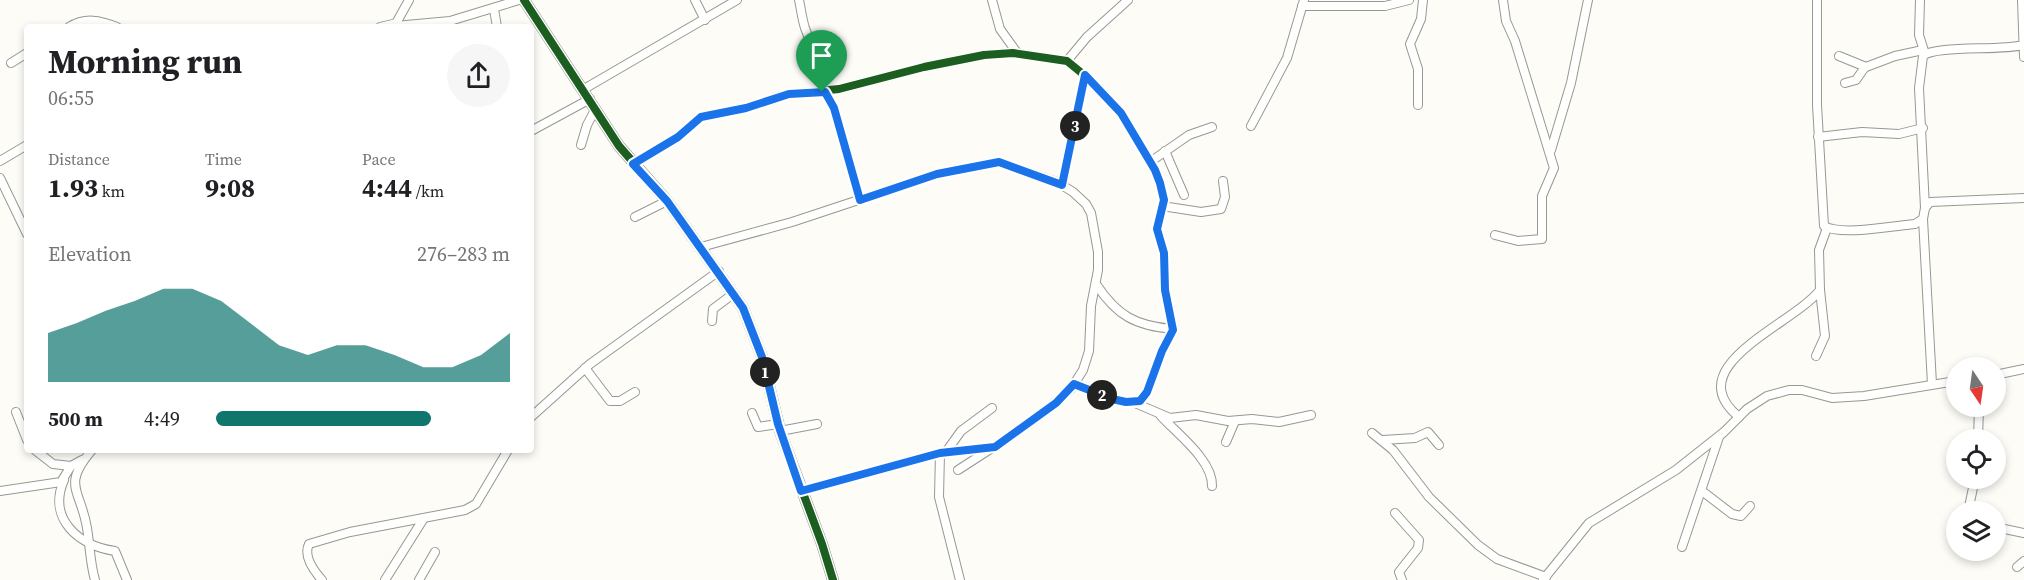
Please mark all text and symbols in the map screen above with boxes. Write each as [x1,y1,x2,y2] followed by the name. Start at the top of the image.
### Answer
[796,30,847,92] pin
[48,39,242,84] text: Morning run
[805,39,838,72] icon: arrive
[447,44,510,107] button: share
[48,84,94,112] text: 06:55
[1060,111,1090,141] pin: 3
[1071,115,1079,137] text: 3
[48,148,110,170] text: Distance
[205,148,242,170] text: Time
[362,148,396,170] text: Pace
[48,170,98,206] text: 1.93
[205,170,255,206] text: 9:08
[362,170,412,206] text: 4:44
[98,180,125,202] text: km
[412,180,444,202] text: /km
[48,240,132,268] text: Elevation
[417,240,510,268] text: 276–283 m
[750,357,780,387] pin: 1
[1946,357,2006,417] north arrow
[1946,357,2006,561] map controls
[761,361,769,383] text: 1
[1087,380,1117,410] pin: 2
[1098,384,1106,406] text: 2
[48,405,103,433] text: 500 m
[144,405,180,433] text: 4:49
[1946,429,2006,489] button: locate
[1946,501,2006,561] button: layers

